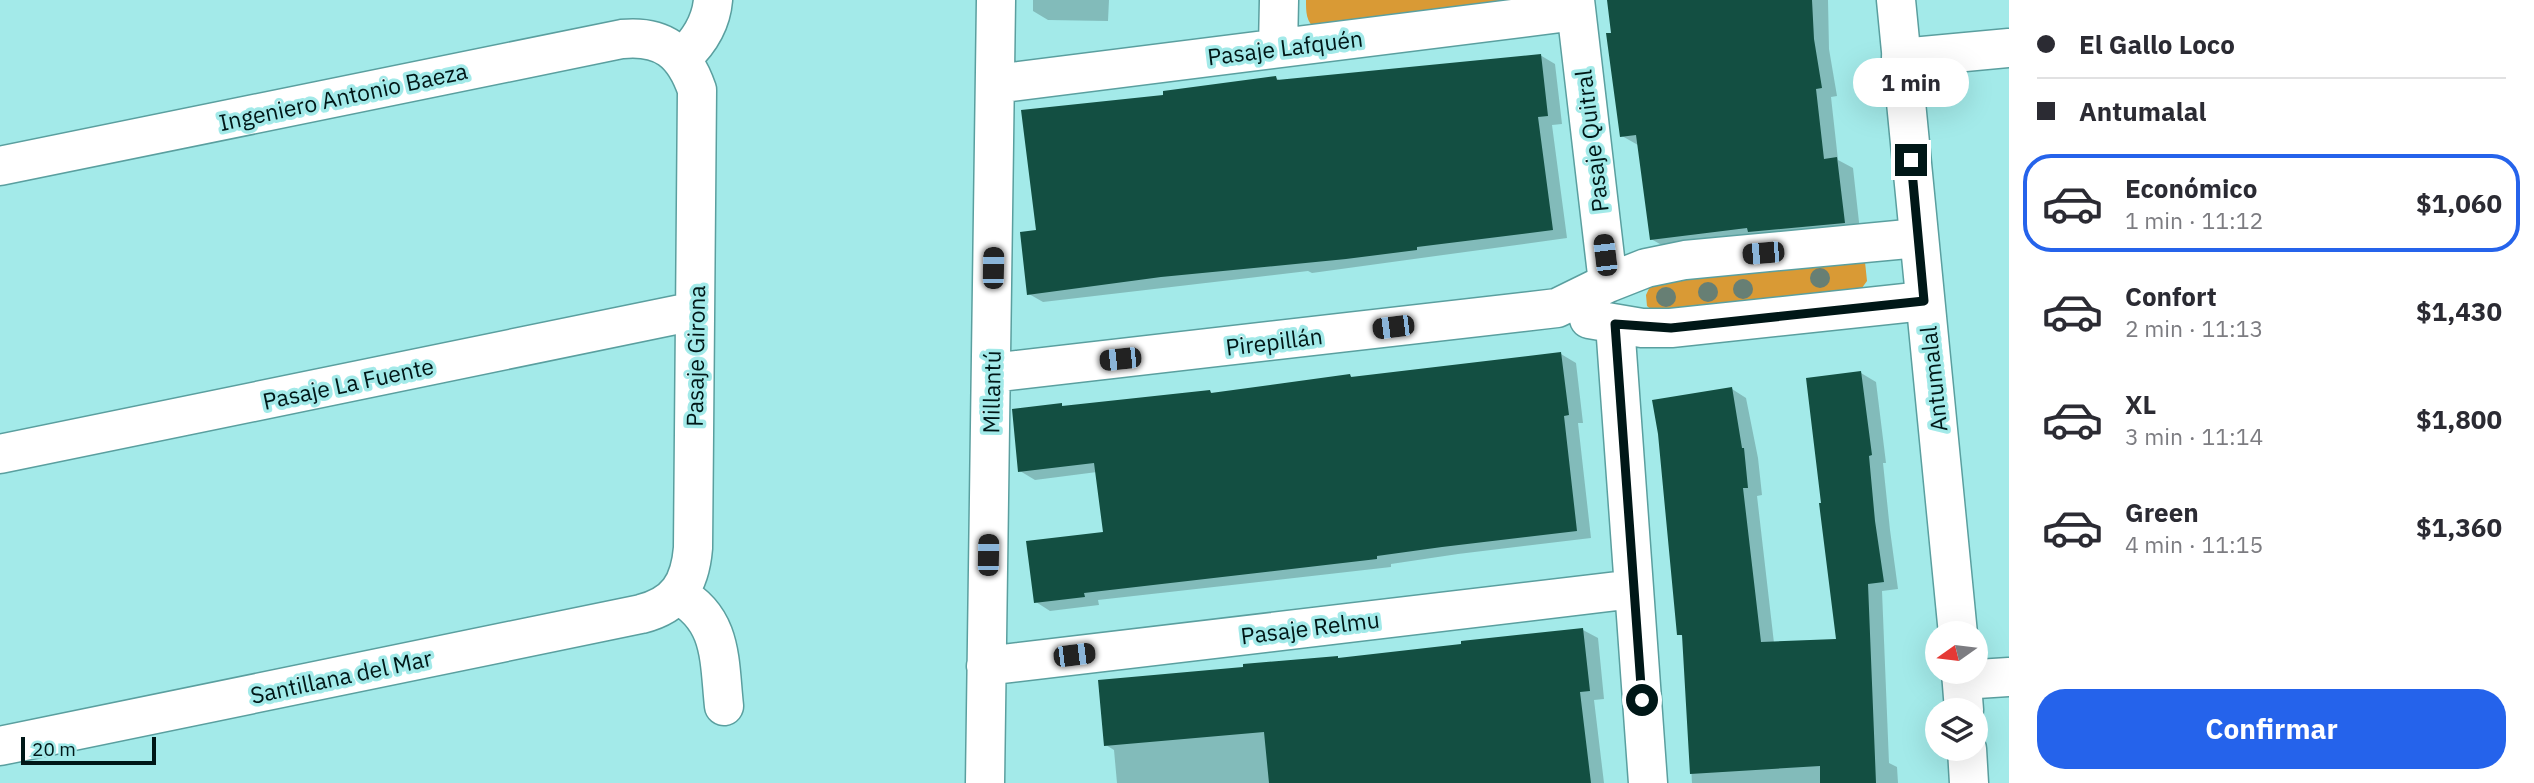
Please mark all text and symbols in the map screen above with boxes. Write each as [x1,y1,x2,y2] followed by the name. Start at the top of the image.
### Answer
[1205,23,1365,71] street label: Pasaje Lafquén
[2079,27,2235,61] text: El Gallo Loco
[216,55,470,137] street label: Ingeniero Antonio Baeza
[1853,58,1969,108] callout: 1 min
[1881,67,1941,97] text: 1 min
[1567,68,1615,214] street label: Pasaje Quitral
[2079,94,2206,128] text: Antumalal
[1895,144,1927,176] route end
[2125,171,2257,205] text: Económico
[2041,172,2104,235] icon: car
[2416,186,2502,220] text: $1,060
[2125,205,2263,235] text: 1 min · 11:12
[1593,233,1618,277] car
[1742,241,1785,265] car
[983,247,1004,289] car
[2125,279,2217,313] text: Confort
[2041,280,2104,343] icon: car
[679,285,711,427] street label: Pasaje Girona
[2416,294,2502,328] text: $1,430
[2125,313,2263,343] text: 2 min · 11:13
[1371,314,1416,340] car
[1224,320,1324,362] street label: Pirepillán
[1913,325,1953,433] street label: Antumalal
[1099,346,1142,372] car
[260,350,436,416] street label: Pasaje La Fuente
[975,350,1007,434] street label: Millantú
[2125,387,2156,421] text: XL
[2041,388,2104,451] icon: car
[2416,402,2502,436] text: $1,800
[2125,421,2263,451] text: 3 min · 11:14
[2125,495,2199,529] text: Green
[2041,496,2104,559] icon: car
[2416,510,2502,544] text: $1,360
[2125,529,2263,559] text: 4 min · 11:15
[978,534,999,576] car
[1239,604,1381,650] street label: Pasaje Relmu
[1925,621,1988,684] north arrow
[1925,621,1988,761] map controls
[247,642,435,710] street label: Santillana del Mar
[1052,642,1097,668] car
[1626,684,1658,716] route start
[2037,689,2506,769] button: Confirmar
[1925,698,1988,761] button: layers
[21,734,156,766] scale bar
[32,737,76,761] text: 20 m

